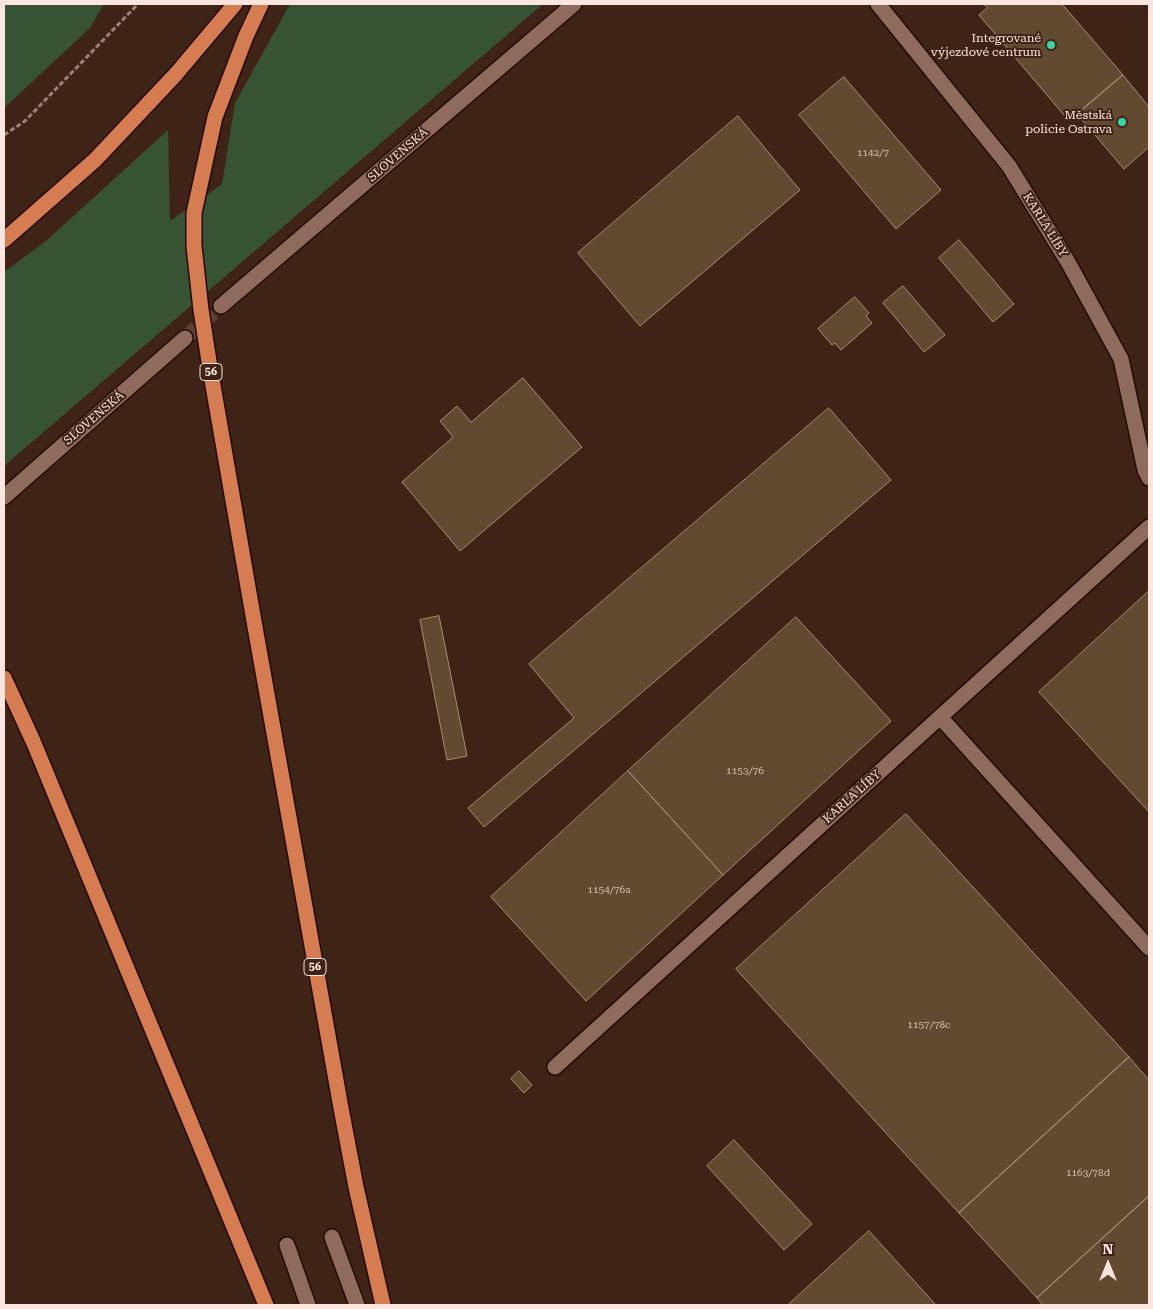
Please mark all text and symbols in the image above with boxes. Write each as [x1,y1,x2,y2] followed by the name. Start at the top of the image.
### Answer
[931,31,1041,59] place label: Integrované výjezdové centrum
[1045,39,1057,51] marker: Integrované výjezdové centrum
[1025,108,1112,136] place label: Městská policie Ostrava
[1116,116,1128,128] marker: Městská policie Ostrava
[365,125,431,185] street label: SLOVENSKÁ
[857,147,889,159] house number: 1142/7
[1020,190,1070,260] street label: KARLA LÍBY
[200,364,222,381] road number: 56
[61,388,127,448] street label: SLOVENSKÁ
[726,765,764,777] house number: 1153/76
[820,767,884,827] street label: KARLA LÍBY
[587,884,631,896] house number: 1154/76a
[304,959,326,976] road number: 56
[907,1019,951,1031] house number: 1157/78c
[1066,1167,1110,1179] house number: 1163/78d
[1083,1239,1133,1289] north arrow
[1103,1241,1113,1257] text: N

